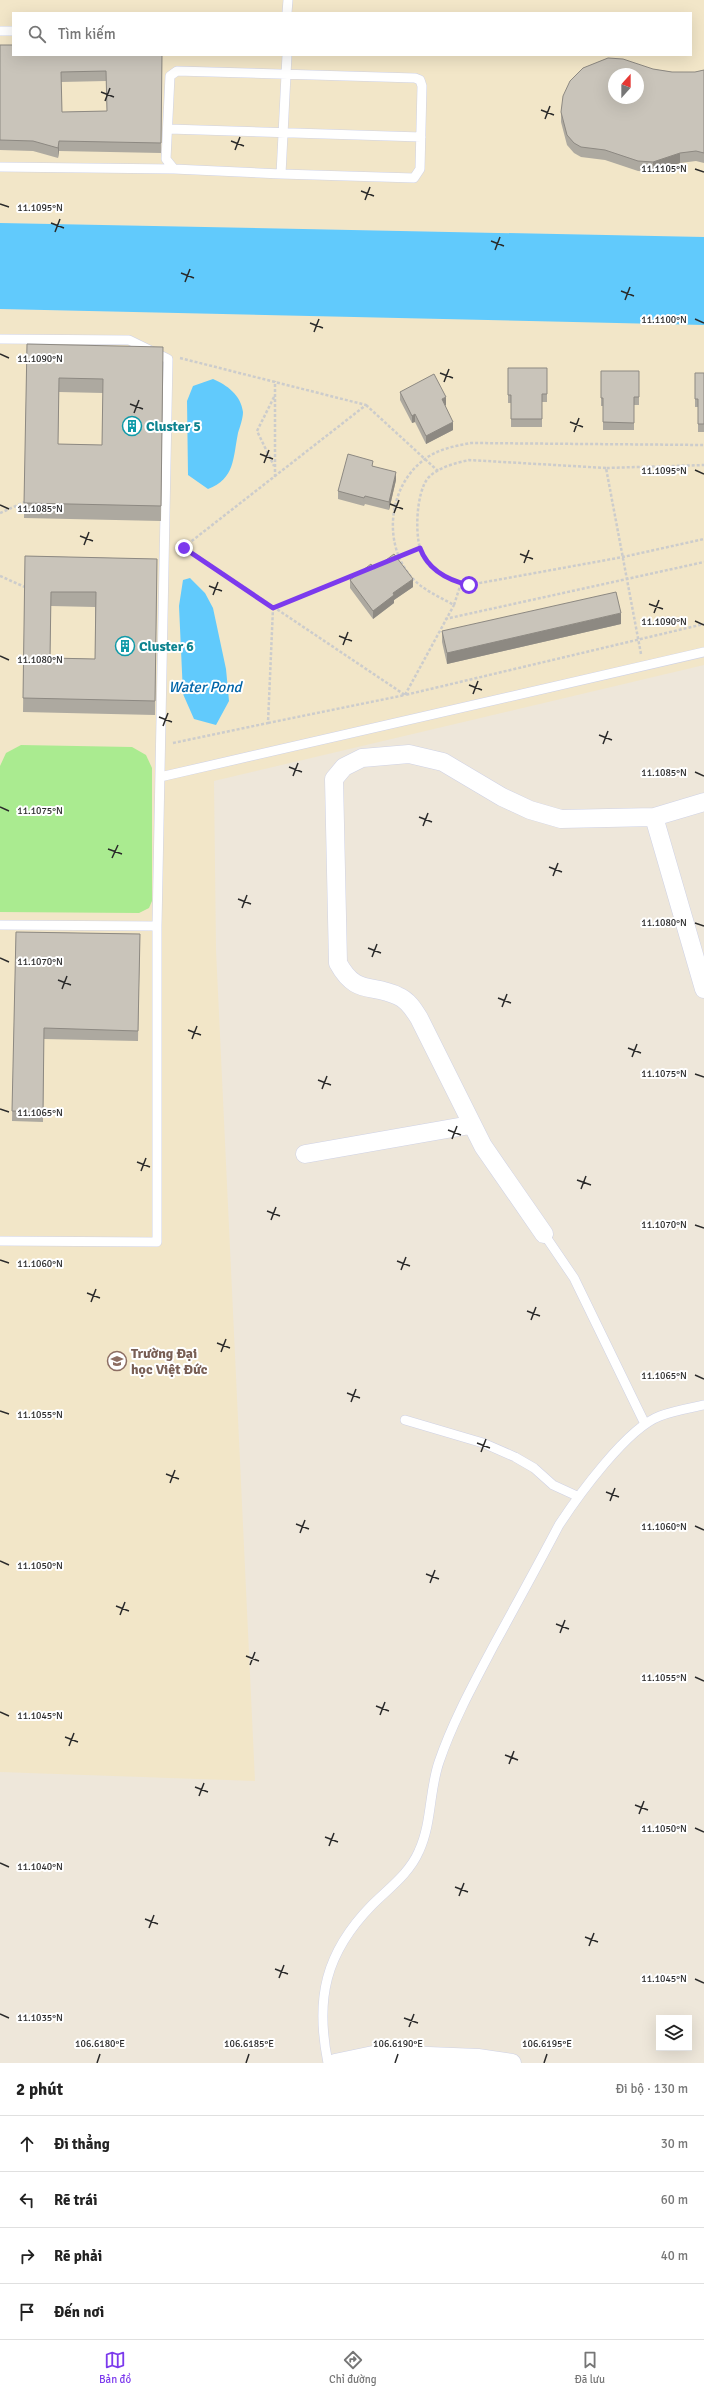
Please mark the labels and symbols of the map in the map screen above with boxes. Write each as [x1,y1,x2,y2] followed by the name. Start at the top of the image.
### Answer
[608,68,644,104] north arrow
[641,163,687,175] text: 11.1105°N
[17,202,63,214] text: 11.1095°N
[641,314,687,326] text: 11.1100°N
[17,353,63,365] text: 11.1090°N
[121,415,143,437] building icon: Cluster 5
[146,418,201,435] place label: Cluster 5
[641,465,687,477] text: 11.1095°N
[17,503,63,515] text: 11.1085°N
[175,539,193,557] route end
[460,576,478,594] route start
[641,616,687,628] text: 11.1090°N
[114,635,136,657] building icon: Cluster 6
[139,638,194,655] place label: Cluster 6
[17,654,63,666] text: 11.1080°N
[168,678,244,696] water label: Water Pond
[641,767,687,779] text: 11.1085°N
[17,805,63,817] text: 11.1075°N
[641,917,687,929] text: 11.1080°N
[17,956,63,968] text: 11.1070°N
[641,1068,687,1080] text: 11.1075°N
[17,1107,63,1119] text: 11.1065°N
[641,1219,687,1231] text: 11.1070°N
[17,1258,63,1270] text: 11.1060°N
[131,1345,208,1378] place label: Trường Đại học Việt Đức
[106,1350,128,1372] school or university icon: Trường Đại học Việt Đức
[641,1370,687,1382] text: 11.1065°N
[17,1409,63,1421] text: 11.1055°N
[641,1521,687,1533] text: 11.1060°N
[17,1560,63,1572] text: 11.1050°N
[641,1672,687,1684] text: 11.1055°N
[17,1710,63,1722] text: 11.1045°N
[641,1823,687,1835] text: 11.1050°N
[17,1861,63,1873] text: 11.1040°N
[641,1973,687,1985] text: 11.1045°N
[17,2012,63,2024] text: 11.1035°N
[75,2038,125,2050] text: 106.6180°E
[224,2038,274,2050] text: 106.6185°E
[373,2038,423,2050] text: 106.6190°E
[522,2038,572,2050] text: 106.6195°E

